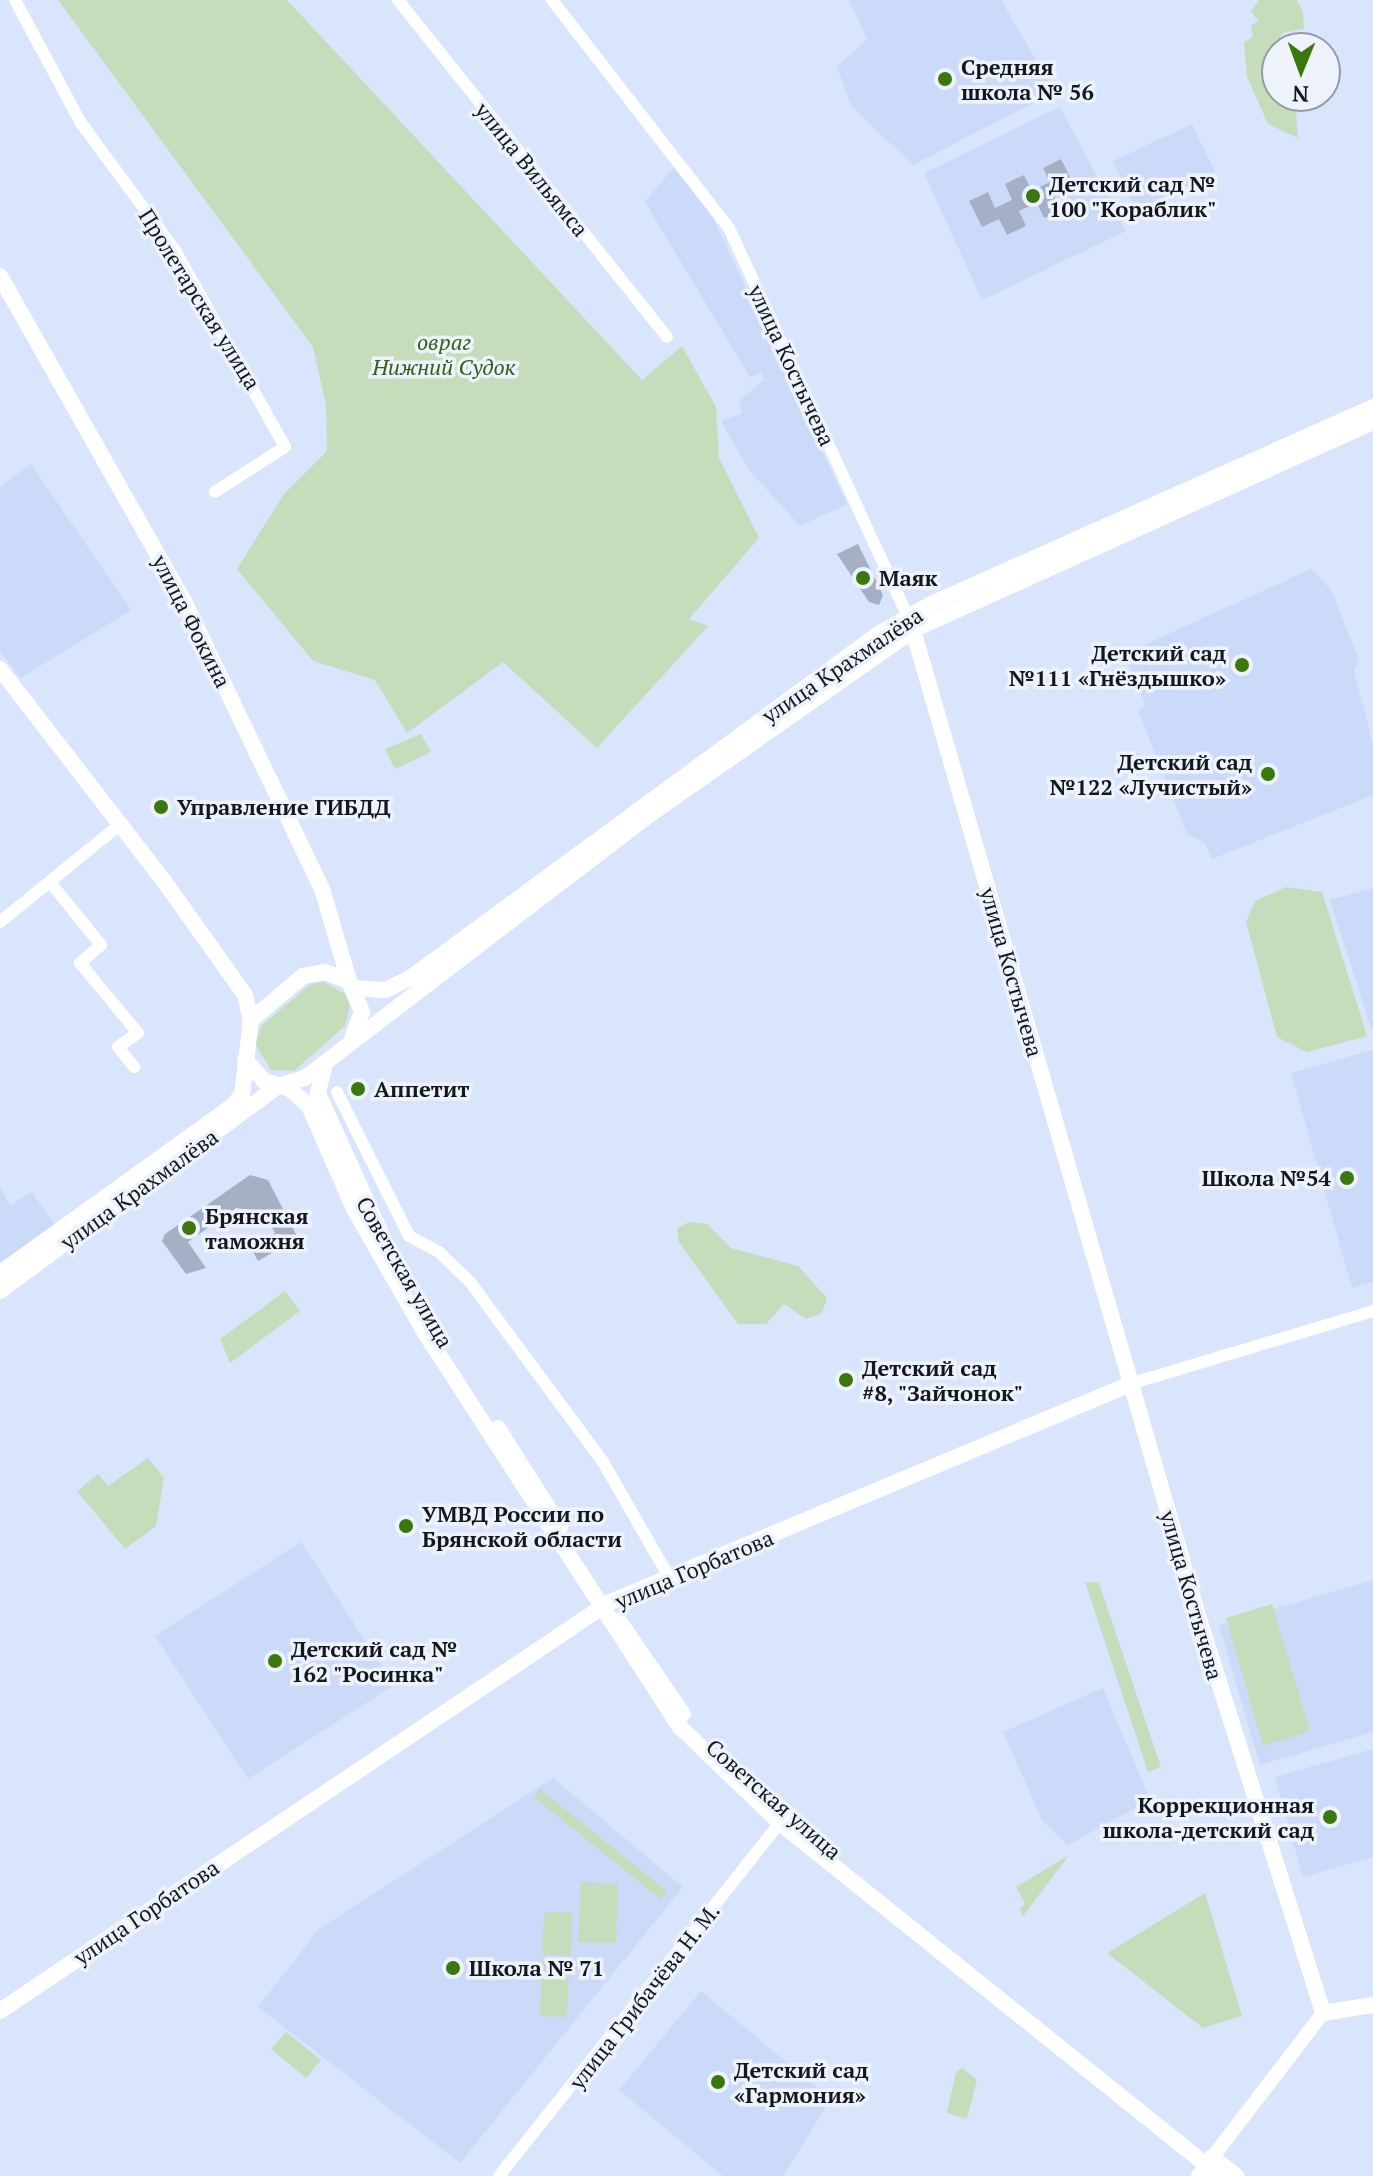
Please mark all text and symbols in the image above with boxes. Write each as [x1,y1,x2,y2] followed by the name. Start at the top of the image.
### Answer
[1261,32,1341,112] north arrow
[961,53,1094,104] place label: Средняя школа № 56
[936,70,954,88] marker: Средняя школа № 56
[1292,80,1309,109] text: N
[470,97,594,241] street label: улица Вильямса
[1049,170,1217,222] place label: Детский сад № 100 "Кораблик"
[1024,187,1042,205] marker: Детский сад № 100 "Кораблик"
[134,204,266,394] street label: Пролетарская улица
[743,280,841,450] street label: улица Костычева
[372,328,516,380] park label: овраг Нижний Судок
[147,550,237,692] street label: улица Фокина
[879,565,938,591] place label: Маяк
[854,569,872,587] marker: Маяк
[757,601,927,729] street label: улица Крахмалёва
[1009,639,1226,690] place label: Детский сад №111 «Гнёздышко»
[1233,656,1251,674] marker: Детский сад №111 «Гнёздышко»
[1050,748,1252,800] place label: Детский сад №122 «Лучистый»
[1259,765,1277,783] marker: Детский сад №122 «Лучистый»
[177,794,391,820] place label: Управление ГИБДД
[152,798,170,816] marker: Управление ГИБДД
[975,884,1049,1060] street label: улица Костычева
[374,1076,469,1102] place label: Аппетит
[349,1080,367,1098] marker: Аппетит
[55,1123,223,1255] street label: улица Крахмалёва
[1202,1165,1331,1191] place label: Школа №54
[1338,1169,1356,1187] marker: Школа №54
[351,1192,459,1352] street label: Советская улица
[205,1202,309,1254] place label: Брянская таможня
[180,1219,198,1237] marker: Брянская таможня
[862,1354,1025,1406] place label: Детский сад #8, "Зайчонок"
[837,1371,855,1389] marker: Детский сад #8, "Зайчонок"
[422,1500,622,1552] place label: УМВД России по Брянской области
[1155,1507,1229,1683] street label: улица Костычева
[397,1517,415,1535] marker: УМВД России по Брянской области
[611,1524,777,1614] street label: улица Горбатова
[291,1635,457,1686] place label: Детский сад № 162 "Росинка"
[266,1652,284,1670] marker: Детский сад № 162 "Росинка"
[701,1733,847,1865] street label: Советская улица
[1103,1791,1314,1842] place label: Коррекционная школа-детский сад
[1321,1808,1339,1826] marker: Коррекционная школа-детский сад
[68,1854,224,1970] street label: улица Горбатова
[563,1897,725,2095] street label: улица Грибачёва Н. М.
[469,1955,604,1981] place label: Школа № 71
[444,1959,462,1977] marker: Школа № 71
[734,2056,868,2108] place label: Детский сад «Гармония»
[709,2073,727,2091] marker: Детский сад «Гармония»

